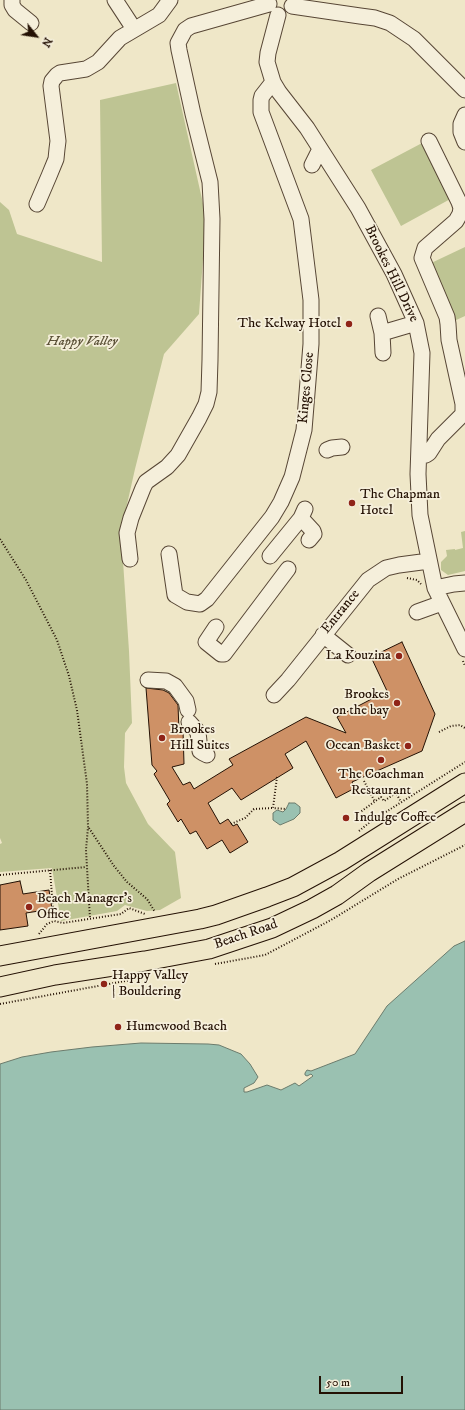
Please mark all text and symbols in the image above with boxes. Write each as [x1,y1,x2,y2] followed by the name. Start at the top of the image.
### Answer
[16,16,56,56] north arrow
[38,35,55,49] text: N
[360,223,422,325] street label: Brookes Hill Drive
[237,316,341,332] place label: The Kelway Hotel
[344,319,354,329] marker: The Kelway Hotel
[47,334,117,350] park label: Happy Valley
[296,352,318,424] street label: Kinges Close
[360,487,440,520] place label: The Chapman Hotel
[347,498,357,508] marker: The Chapman Hotel
[318,587,364,637] street label: Entrance
[326,648,391,664] place label: La Kouzina
[394,651,404,661] marker: La Kouzina
[332,687,389,720] place label: Brookes on the bay
[392,698,402,708] marker: Brookes on the bay
[170,722,229,754] place label: Brookes Hill Suites
[157,733,167,743] marker: Brookes Hill Suites
[325,738,400,754] place label: Ocean Basket
[403,741,413,751] marker: Ocean Basket
[376,755,386,765] marker: The Coachman Restaurant
[338,767,424,800] place label: The Coachman Restaurant
[354,810,436,826] place label: Indulge Coffee
[341,813,351,823] marker: Indulge Coffee
[37,891,132,924] place label: Beach Manager's Office
[24,902,34,912] marker: Beach Manager's Office
[212,916,280,954] street label: Beach Road
[112,968,188,1000] place label: Happy Valley | Bouldering
[99,979,109,989] marker: Happy Valley | Bouldering
[126,1019,227,1035] place label: Humewood Beach
[113,1022,123,1032] marker: Humewood Beach
[321,1368,405,1394] scale bar
[326,1375,350,1390] text: 50 m

